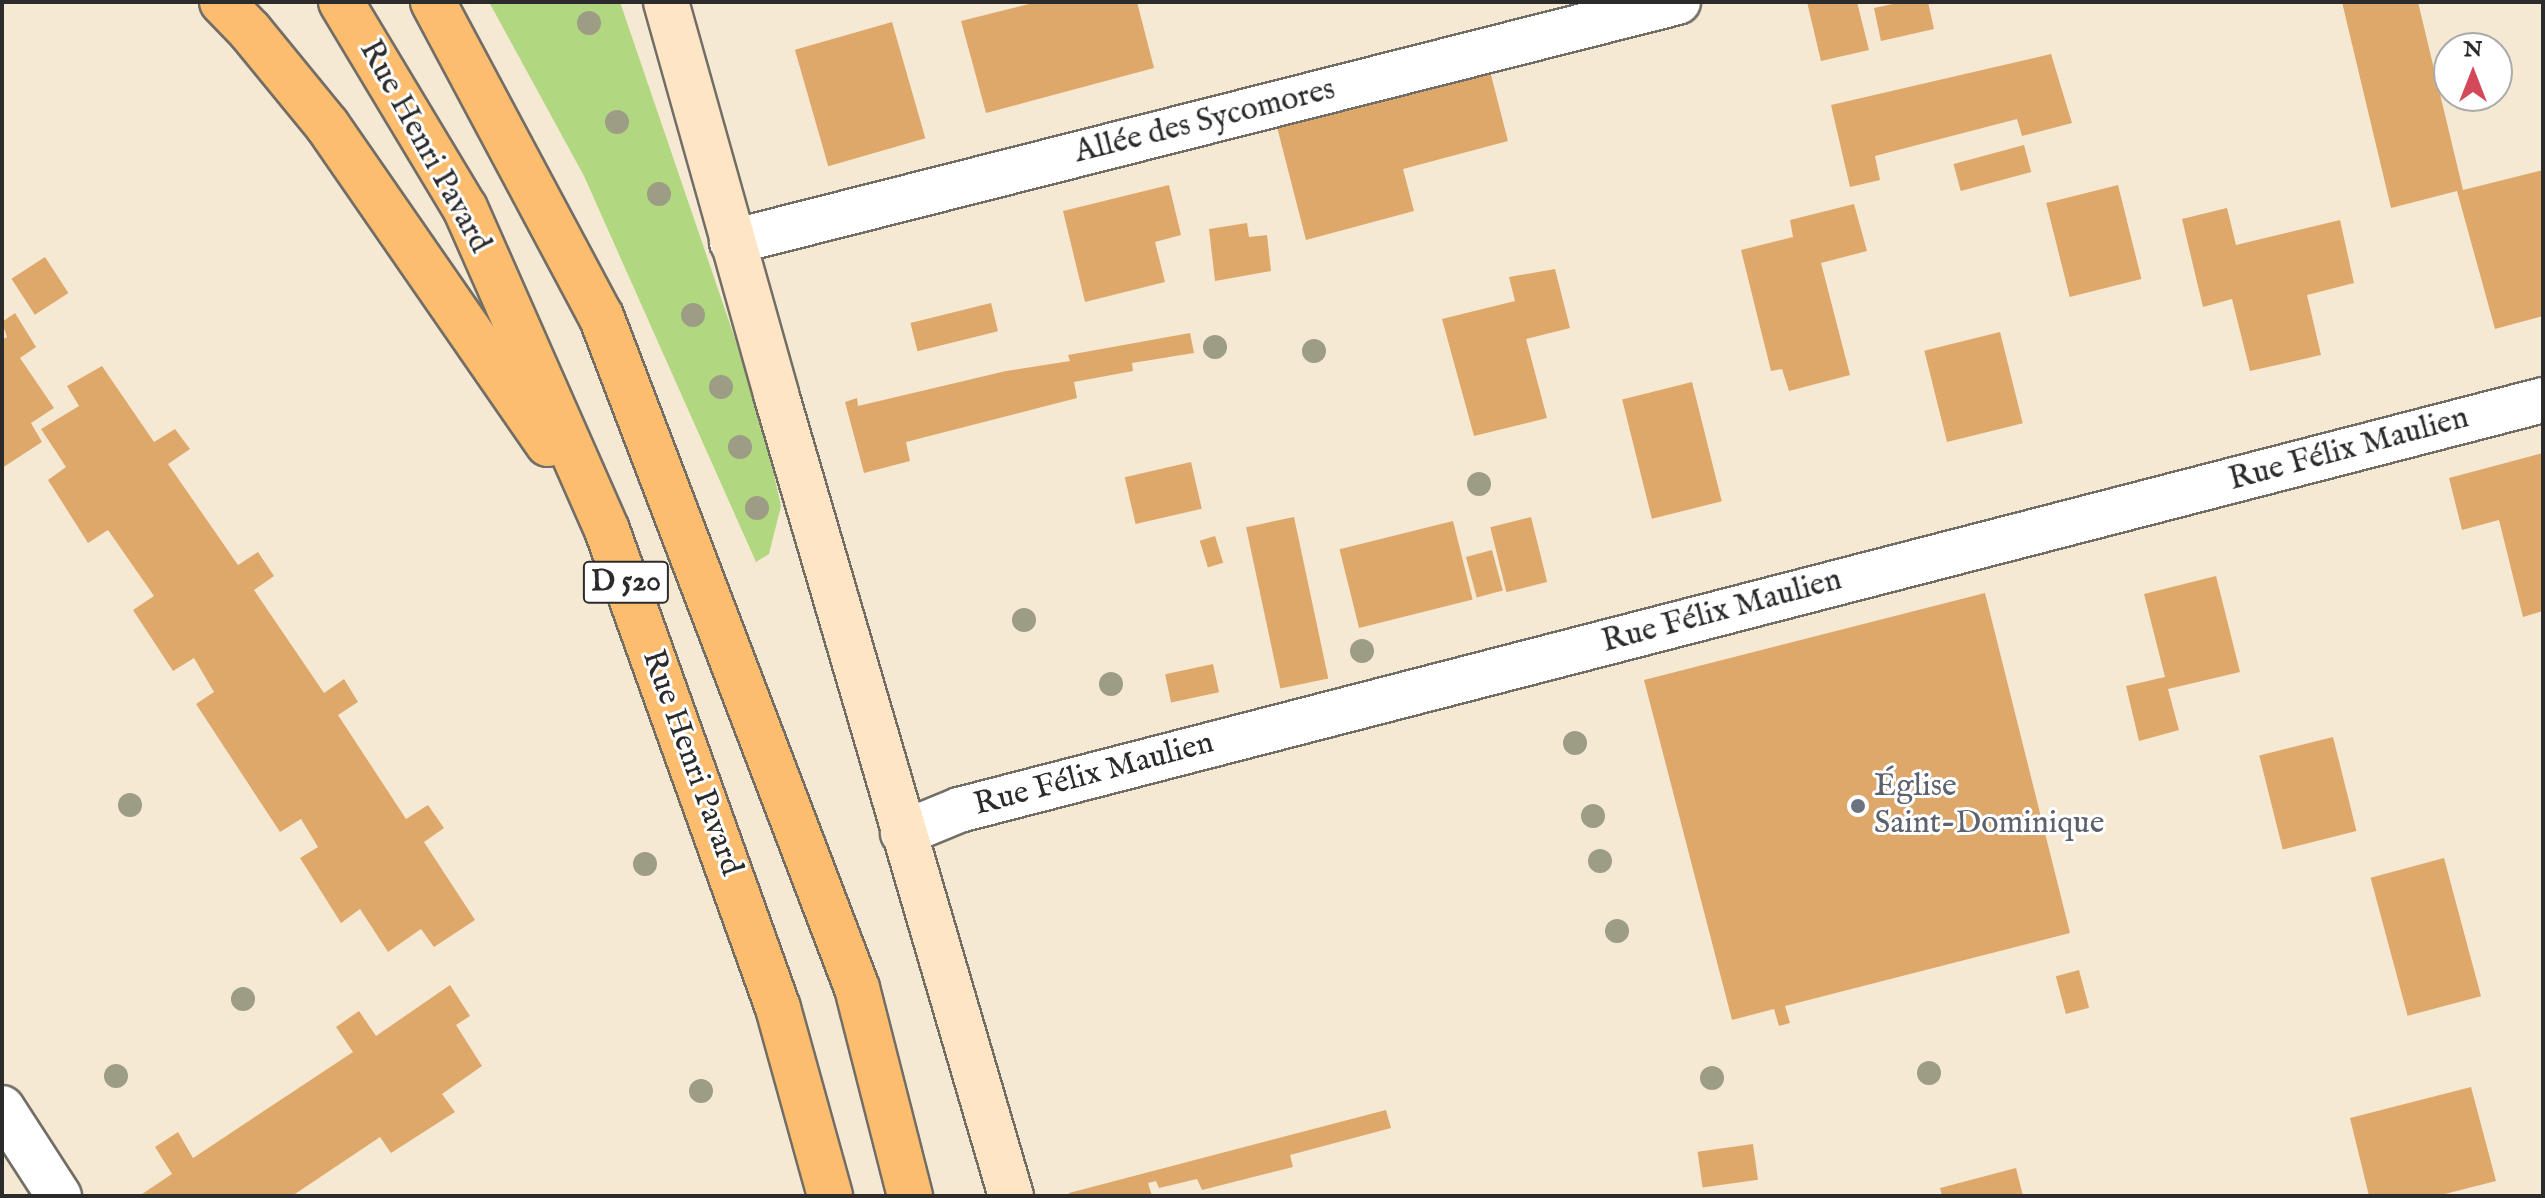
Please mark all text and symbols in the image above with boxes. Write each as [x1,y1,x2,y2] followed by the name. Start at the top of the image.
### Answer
[2433,32,2513,112] north arrow
[350,34,498,260] street label: Rue Henri Pavard
[2463,36,2483,64] text: N
[1071,71,1339,173] street label: Allée des Sycomores
[2225,400,2473,500] street label: Rue Félix Maulien
[582,556,670,608] road number: D 520
[1598,562,1846,662] street label: Rue Félix Maulien
[632,645,750,881] street label: Rue Henri Pavard
[970,725,1218,825] street label: Rue Félix Maulien
[1874,769,2104,844] place label: Église Saint-Dominique
[1849,797,1867,815] marker: Église Saint-Dominique

